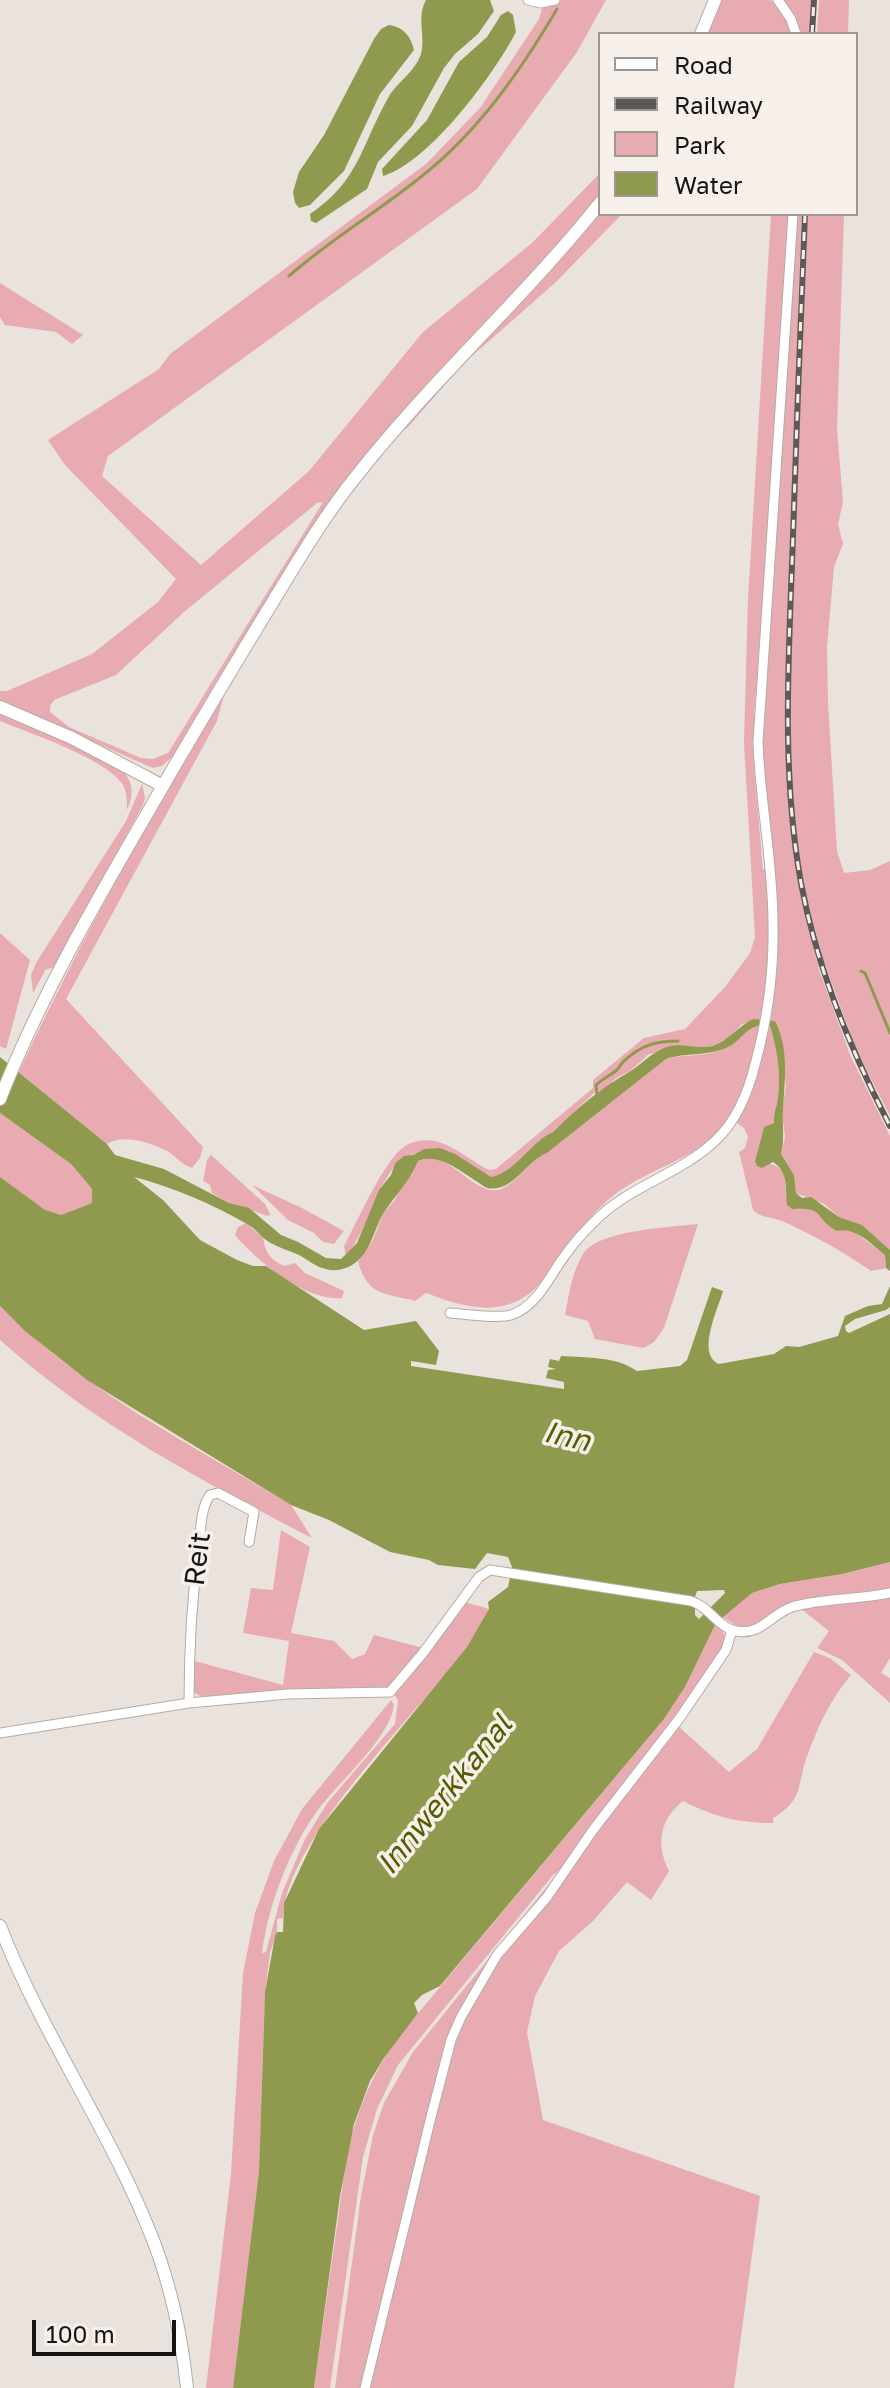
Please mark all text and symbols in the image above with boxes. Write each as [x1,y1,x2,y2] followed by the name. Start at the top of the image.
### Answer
[598,32,858,216] legend
[674,50,733,79] text: Road
[674,90,763,119] text: Railway
[674,130,726,159] text: Park
[674,170,742,199] text: Water
[540,1414,594,1460] water label: Inn
[178,1530,218,1588] street label: Reit
[370,1708,520,1882] water label: Innwerkkanal
[36,2304,180,2354] scale bar
[46,2319,115,2348] text: 100 m

